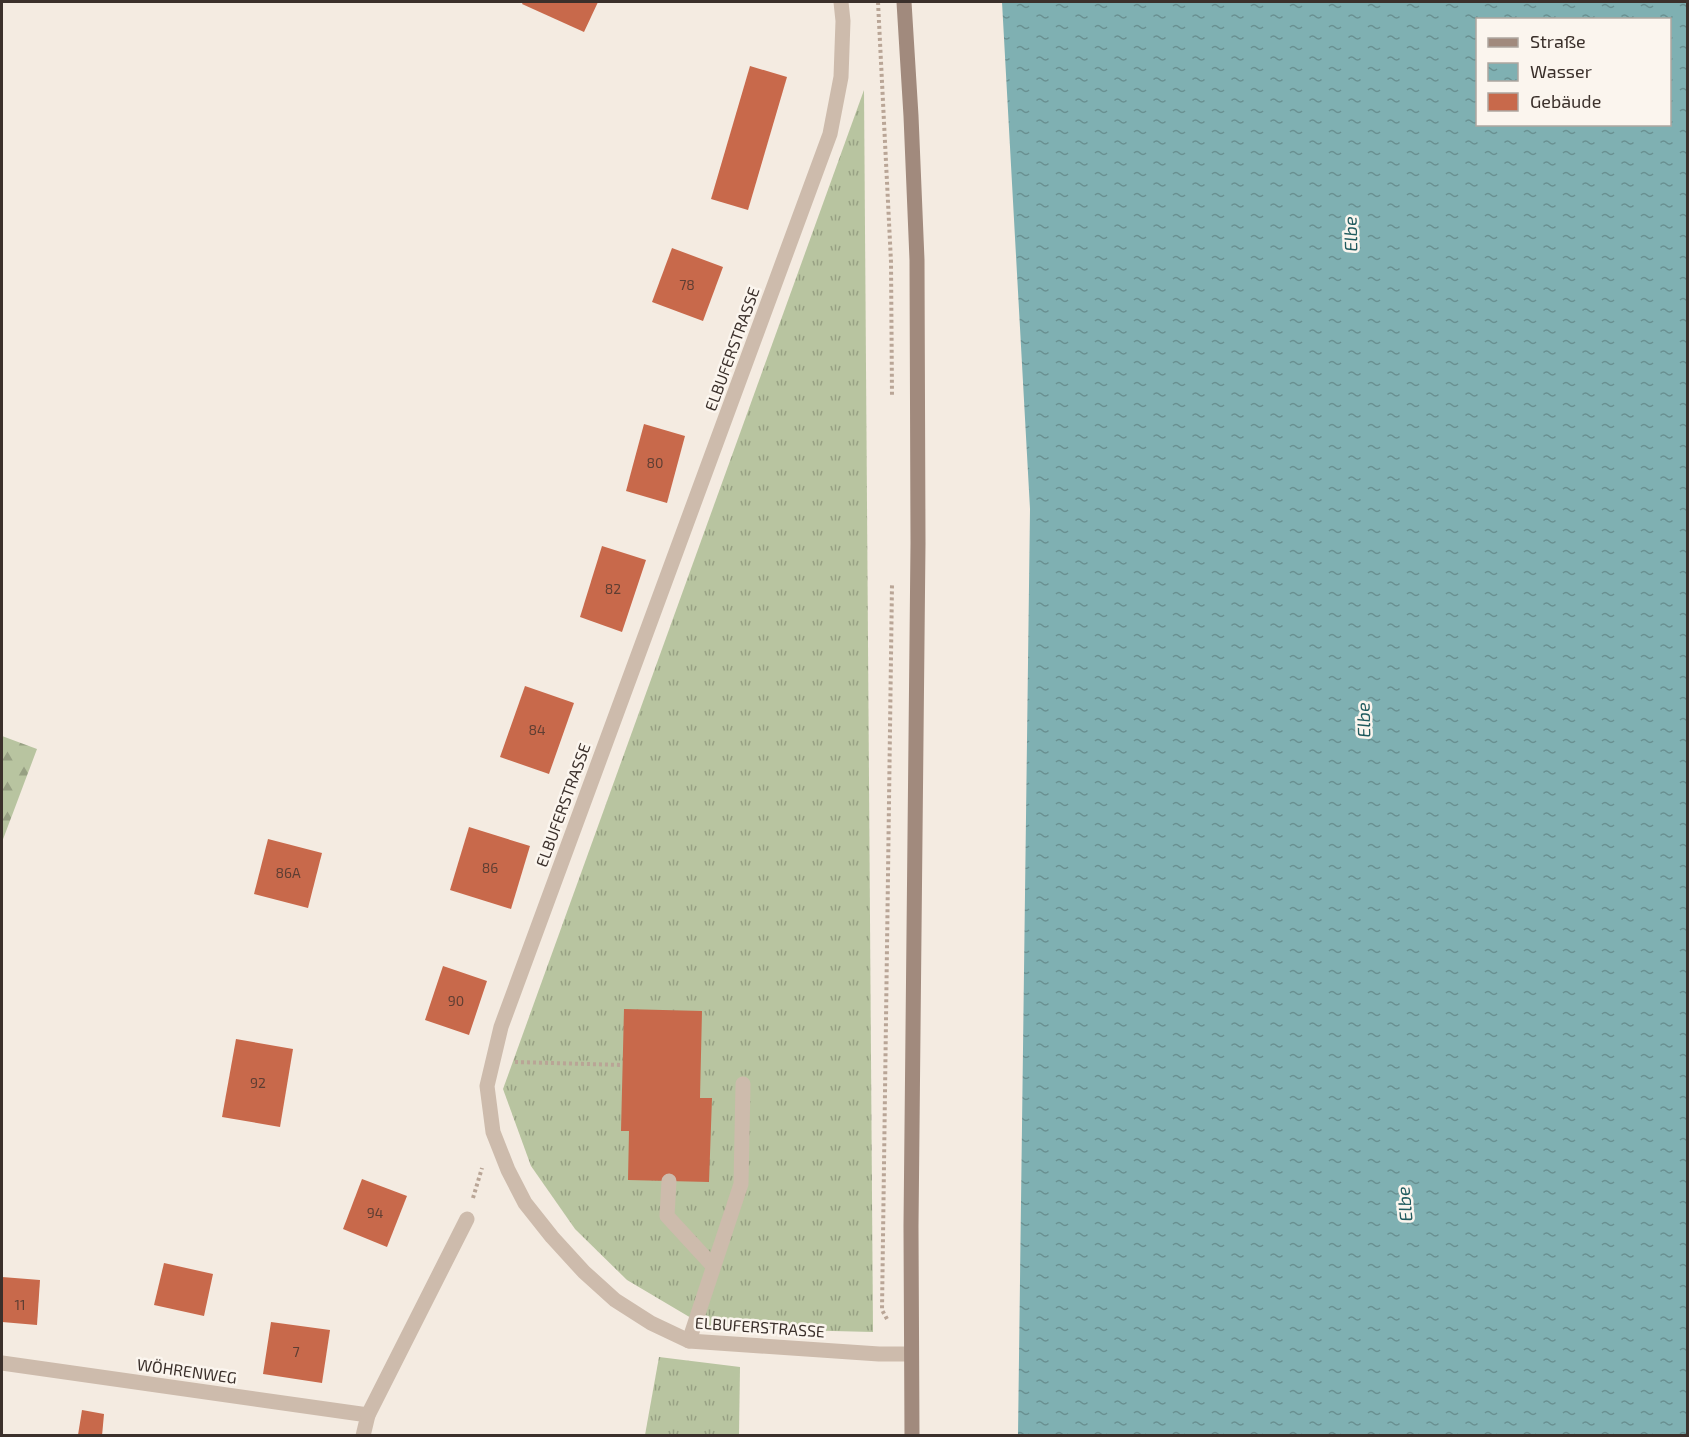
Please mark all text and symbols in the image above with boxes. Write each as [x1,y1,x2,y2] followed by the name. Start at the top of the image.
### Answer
[1476,18,1671,126] legend
[1530,30,1586,52] text: Straße
[1530,60,1592,82] text: Wasser
[1530,90,1601,112] text: Gebäude
[1338,216,1362,252] water label: Elbe
[679,276,695,293] house number: 78
[700,284,763,413] street label: ELBUFERSTRASSE
[647,454,663,471] house number: 80
[605,580,621,597] house number: 82
[1351,702,1375,738] water label: Elbe
[528,721,546,738] house number: 84
[531,740,594,869] street label: ELBUFERSTRASSE
[482,859,498,876] house number: 86
[275,864,301,881] house number: 86A
[448,992,464,1009] house number: 90
[250,1074,266,1091] house number: 92
[1391,1185,1417,1223] water label: Elbe
[367,1204,383,1221] house number: 94
[14,1296,26,1313] house number: 11
[694,1312,826,1341] street label: ELBUFERSTRASSE
[292,1343,300,1360] house number: 7
[136,1354,238,1387] street label: WÖHRENWEG

